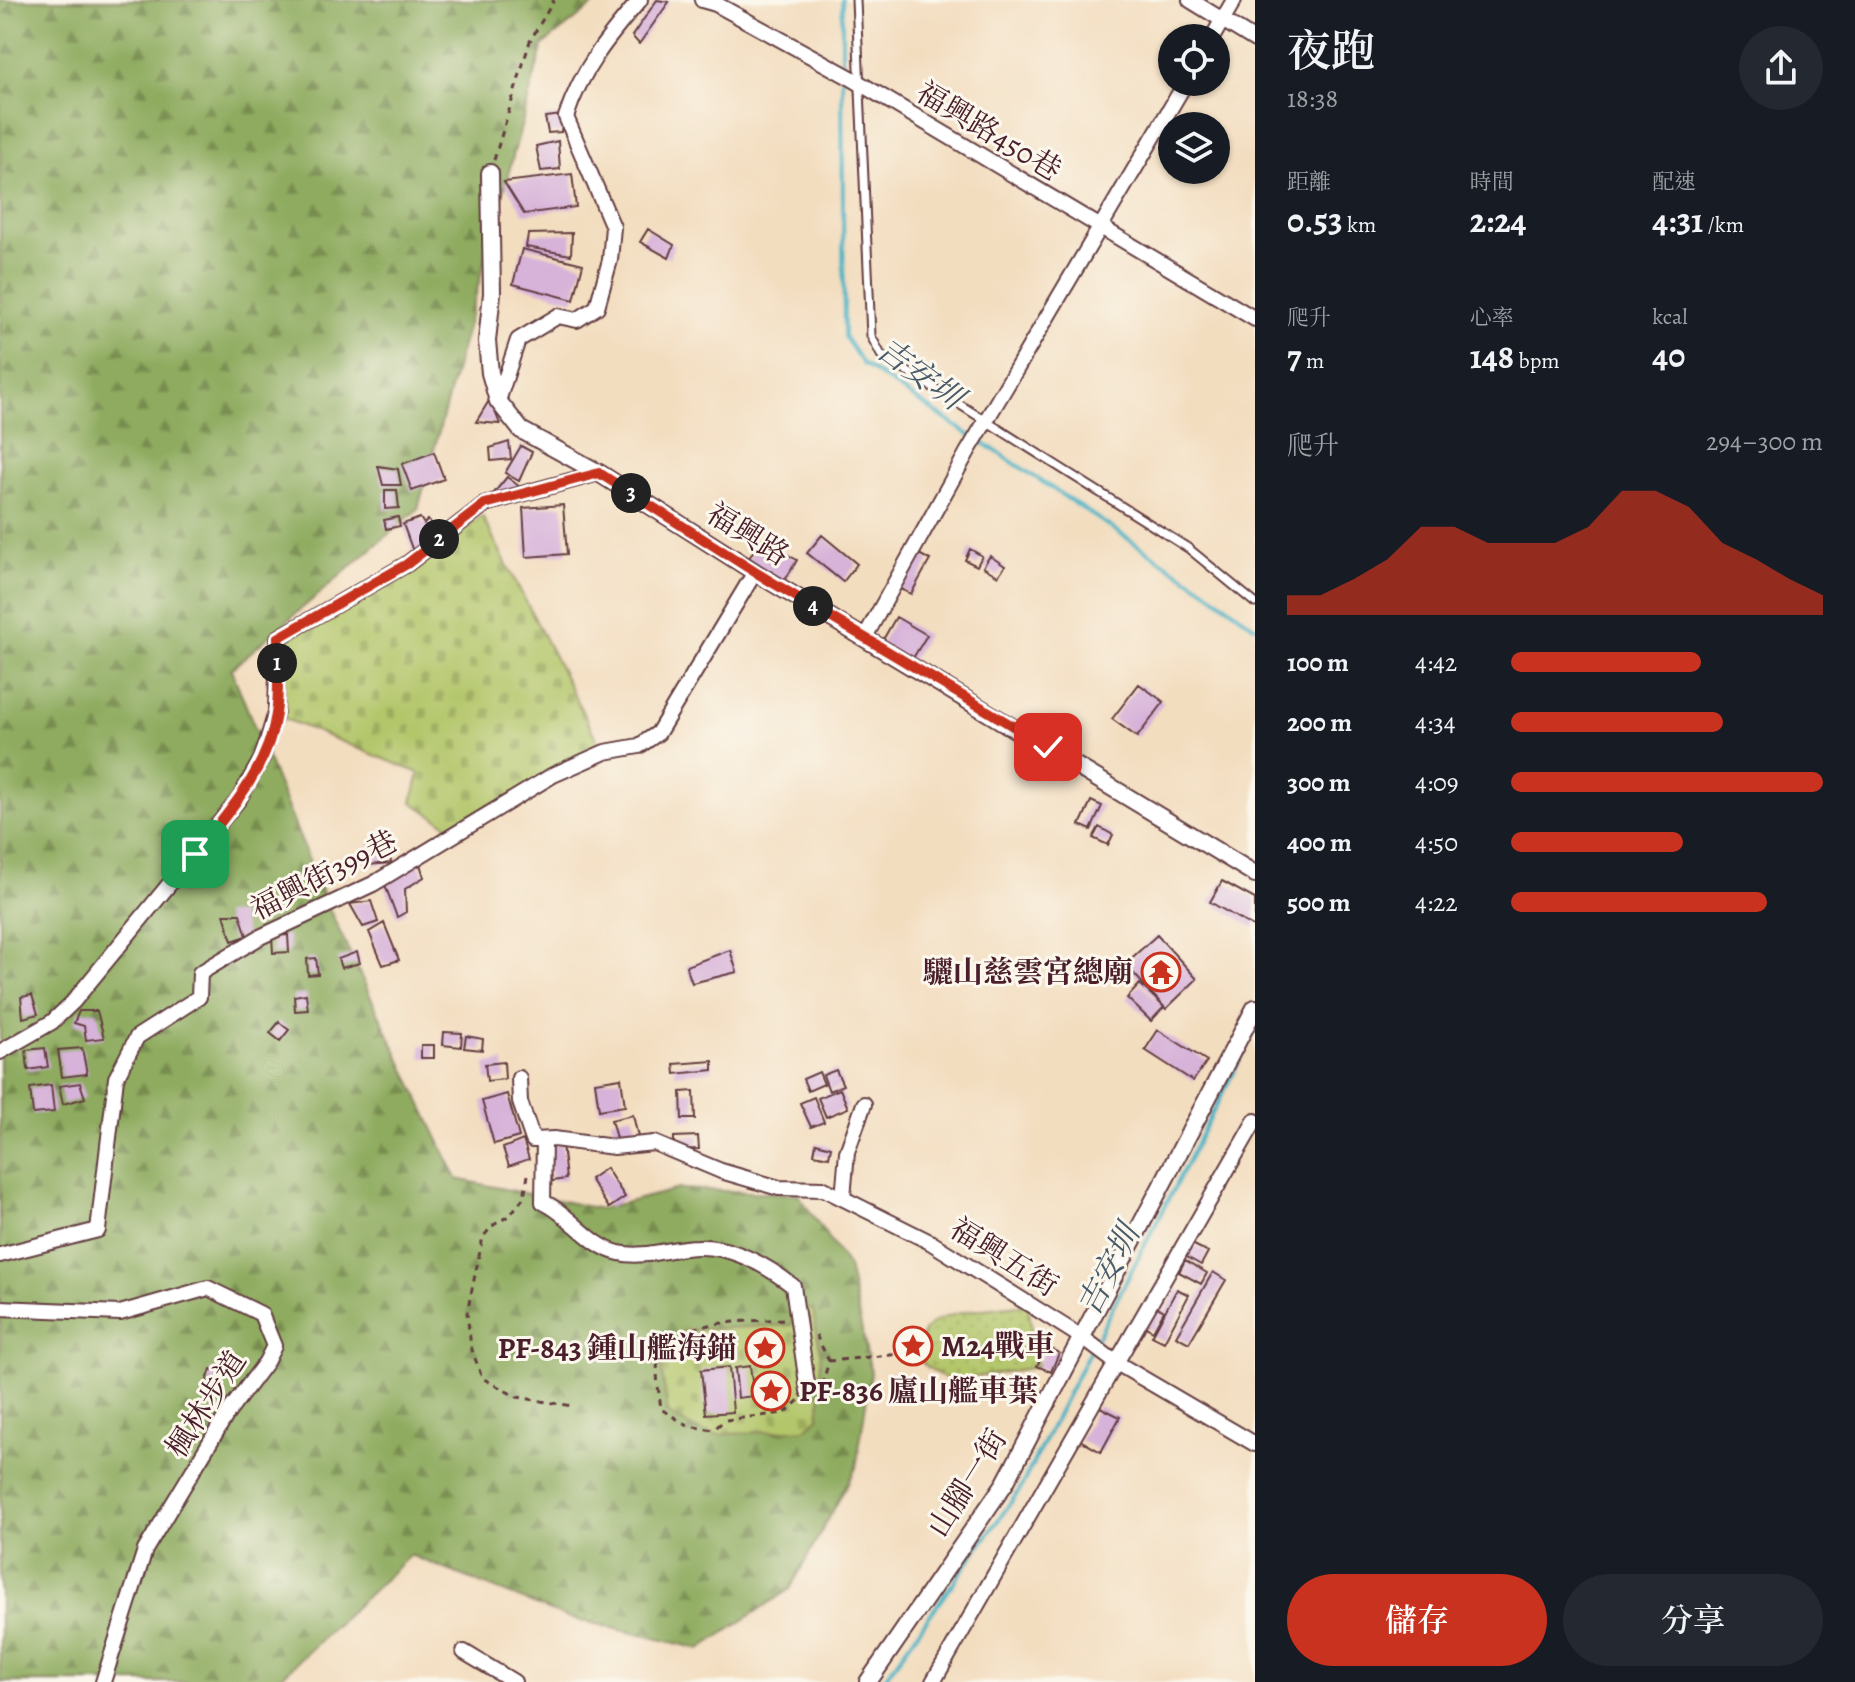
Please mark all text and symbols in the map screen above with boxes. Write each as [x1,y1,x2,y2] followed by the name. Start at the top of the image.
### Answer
[1287,21,1375,81] text: 夜跑
[1158,24,1230,184] map controls
[1158,24,1230,96] button: locate
[1739,26,1823,110] button: share
[909,72,1069,190] street label: 福興路450巷
[1287,81,1338,116] text: 18:38
[1158,112,1230,184] button: layers
[1287,167,1331,197] text: 距離
[1470,167,1514,197] text: 時間
[1652,167,1696,197] text: 配速
[1287,197,1343,244] text: 0.53
[1470,197,1527,244] text: 2:24
[1652,197,1703,244] text: 4:31
[1343,210,1376,240] text: km
[1703,210,1744,240] text: /km
[1652,302,1688,332] text: kcal
[1287,303,1331,333] text: 爬升
[1470,303,1514,333] text: 心率
[868,327,976,422] water label: 吉安圳
[1652,332,1685,379] text: 40
[1287,333,1302,380] text: 7
[1470,333,1514,380] text: 148
[1302,346,1324,376] text: m
[1514,346,1560,376] text: bpm
[1706,424,1823,459] text: 294–300 m
[1287,428,1339,463] text: 爬升
[611,473,651,513] pin: 3
[626,478,636,508] text: 3
[699,493,797,575] street label: 福興路
[419,519,459,559] pin: 2
[434,524,444,554] text: 2
[793,586,833,626] pin: 4
[808,591,818,621] text: 4
[257,643,297,683] pin: 1
[1287,645,1349,680] text: 100 m
[1415,645,1457,680] text: 4:42
[273,648,281,678] text: 1
[1287,705,1352,740] text: 200 m
[1415,705,1456,740] text: 4:34
[1014,713,1082,781] pin
[1026,725,1070,769] icon: check
[1287,765,1351,800] text: 300 m
[1415,765,1459,800] text: 4:09
[161,820,229,888] pin
[244,821,404,929] street label: 福興街399巷
[1287,825,1352,860] text: 400 m
[1415,825,1458,860] text: 4:50
[173,832,217,876] icon: arrive
[1287,885,1351,920] text: 500 m
[1415,885,1458,920] text: 4:22
[1140,951,1182,993] temple icon: 驪山慈雲宮總廟
[923,952,1133,992] place label: 驪山慈雲宮總廟
[943,1208,1065,1306] street label: 福興五街
[1067,1213,1152,1323] water label: 吉安圳
[892,1325,934,1367] place icon: M24戰車
[941,1326,1055,1366] place label: M24戰車
[744,1327,786,1369] place icon: PF-843 鍾山艦海錨
[498,1328,737,1368] place label: PF-843 鍾山艦海錨
[157,1343,255,1465] street label: 楓林步道
[750,1370,792,1412] place icon: PF-836 廬山艦車葉
[799,1371,1038,1411] place label: PF-836 廬山艦車葉
[918,1422,1016,1544] street label: 山腳一街
[1287,1574,1547,1666] button: 儲存
[1563,1574,1823,1666] button: 分享

